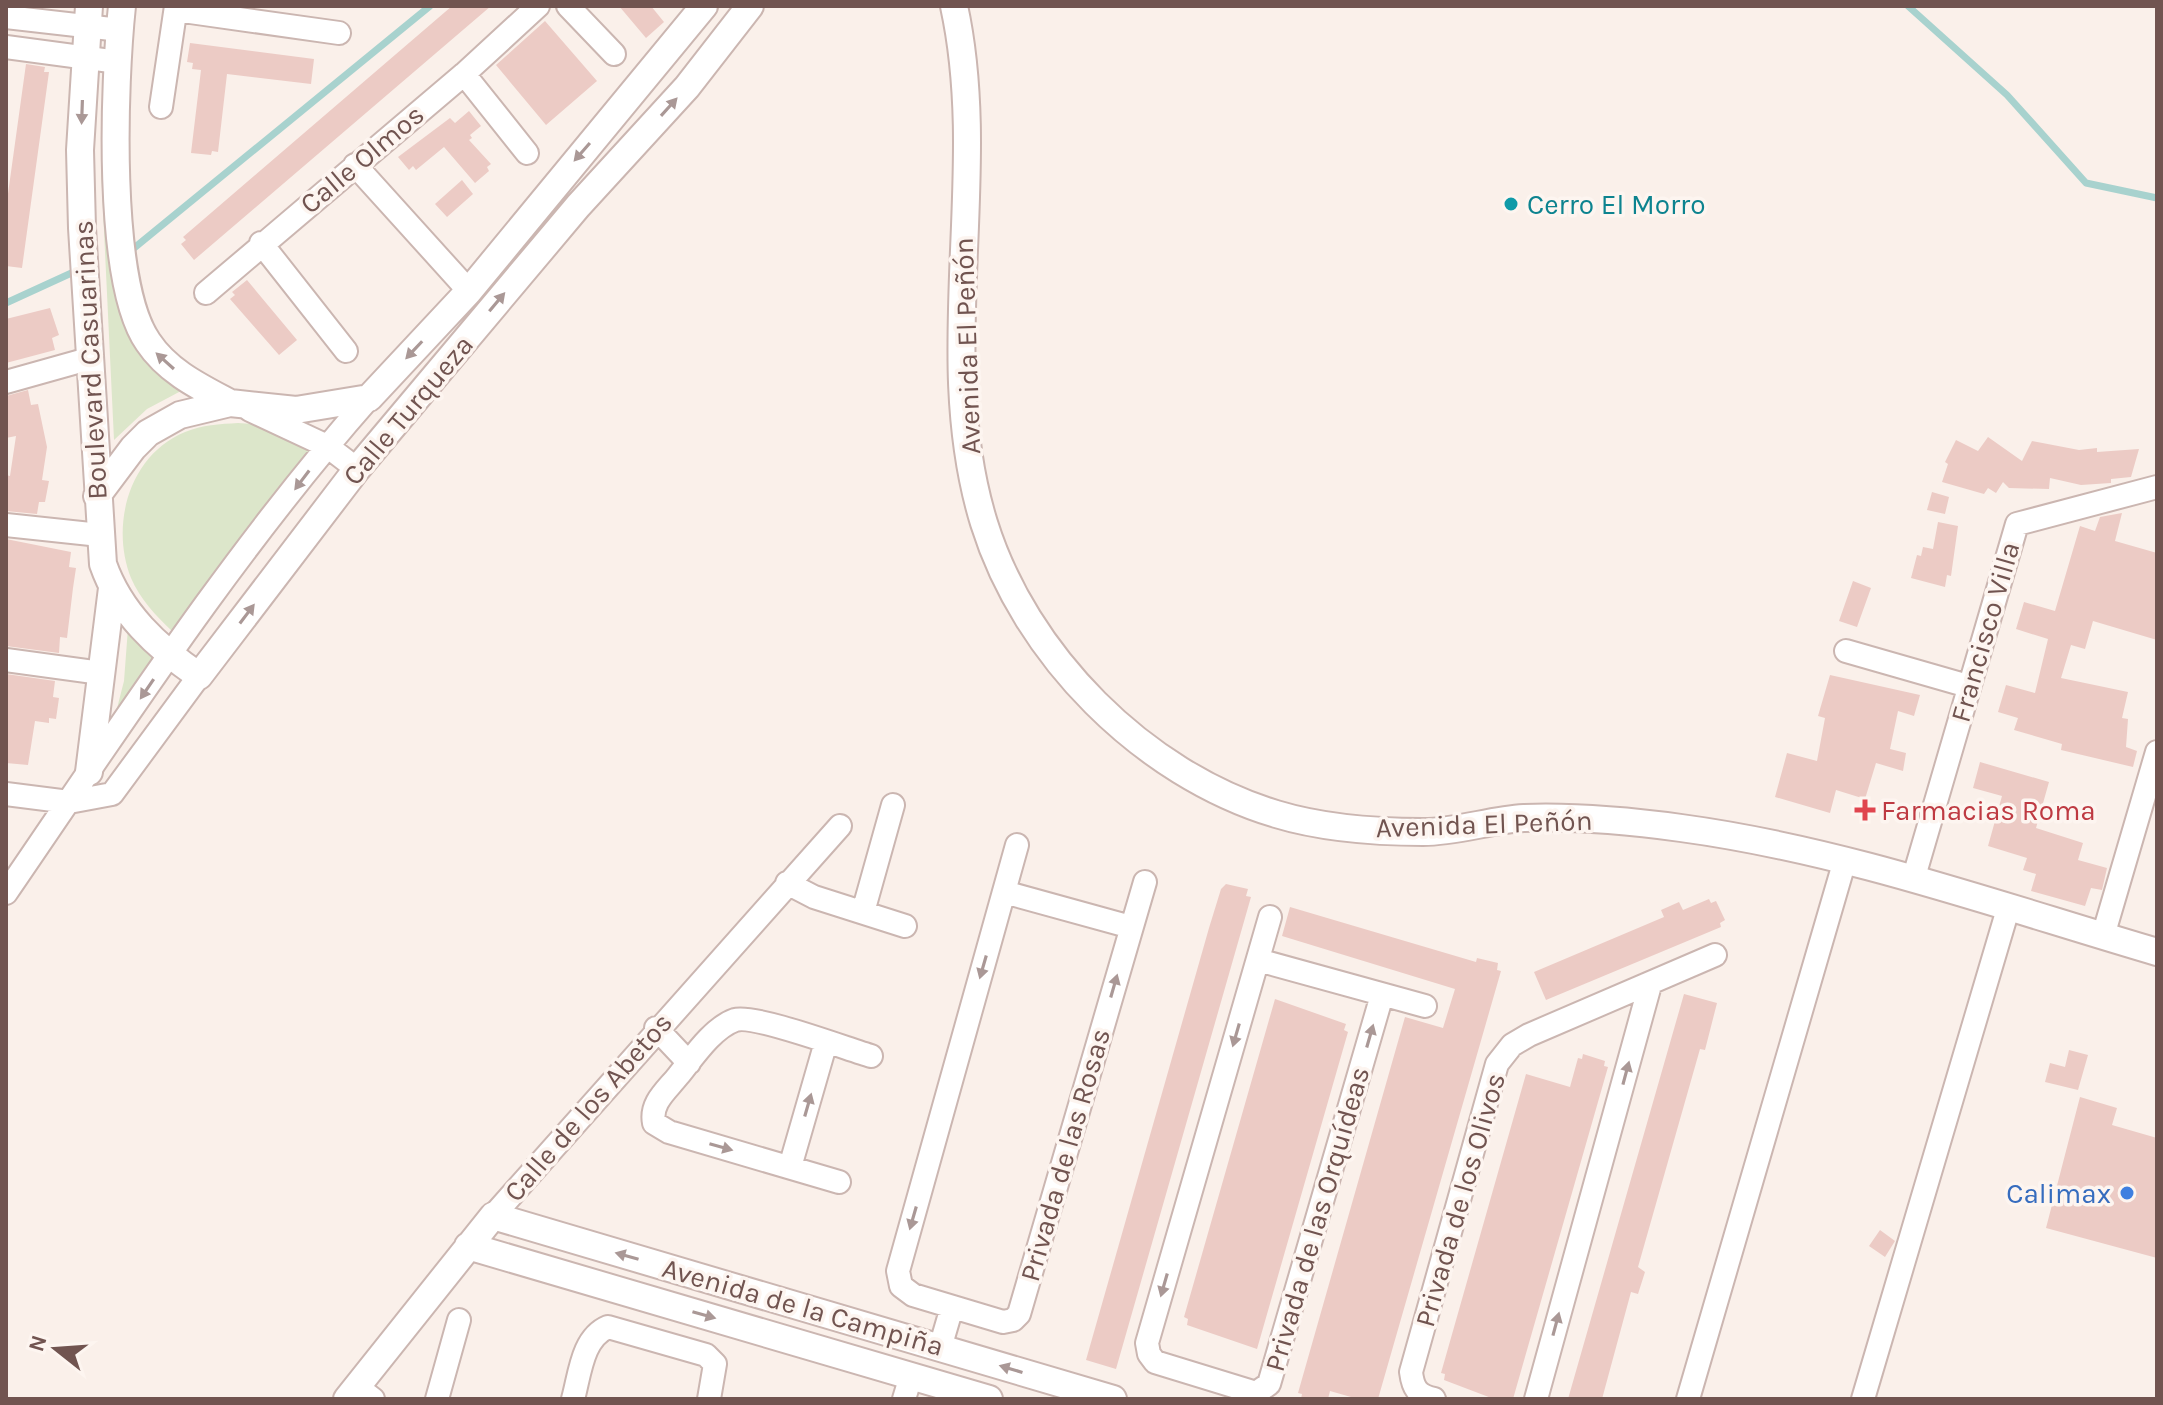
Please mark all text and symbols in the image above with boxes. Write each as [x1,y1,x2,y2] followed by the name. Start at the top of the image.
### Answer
[293,98,431,220] street label: Calle Olmos
[659,98,677,117] one-way arrow
[75,100,88,125] one-way arrow
[574,142,591,162] one-way arrow
[1527,188,1706,221] place label: Cerro El Morro
[1502,195,1520,213] marker: Cerro El Morro
[66,219,114,501] street label: Boulevard Casuarinas
[947,237,987,455] street label: Avenida El Peñón
[488,292,505,312] one-way arrow
[336,329,480,491] street label: Calle Turqueza
[405,340,423,359] one-way arrow
[155,352,175,370] one-way arrow
[294,469,310,490] one-way arrow
[1943,538,2027,726] street label: Francisco Villa
[238,604,254,624] one-way arrow
[140,678,155,700] one-way arrow
[1881,794,2096,827] place label: Farmacias Roma
[1856,801,1874,819] marker: Farmacias Roma
[1375,804,1593,844] street label: Avenida El Peñón
[976,956,989,980] one-way arrow
[1108,973,1121,997] one-way arrow
[497,1006,679,1208] street label: Calle de los Abetos
[1230,1022,1242,1047] one-way arrow
[1364,1023,1377,1047] one-way arrow
[1013,1025,1117,1285] street label: Privada de las Rosas
[1620,1061,1632,1086] one-way arrow
[1258,1063,1376,1375] street label: Privada de las Orquídeas
[1408,1069,1512,1331] street label: Privada de los Olivos
[802,1092,815,1116] one-way arrow
[709,1141,733,1154] one-way arrow
[2006,1177,2111,1210] place label: Calimax
[2118,1184,2136,1202] marker: Calimax
[906,1206,919,1230] one-way arrow
[615,1249,639,1262] one-way arrow
[659,1251,947,1363] street label: Avenida de la Campiña
[1157,1273,1170,1297] one-way arrow
[16,1309,96,1389] north arrow
[691,1310,716,1322] one-way arrow
[1551,1311,1563,1336] one-way arrow
[23,1332,53,1355] text: N
[999,1362,1023,1375] one-way arrow

